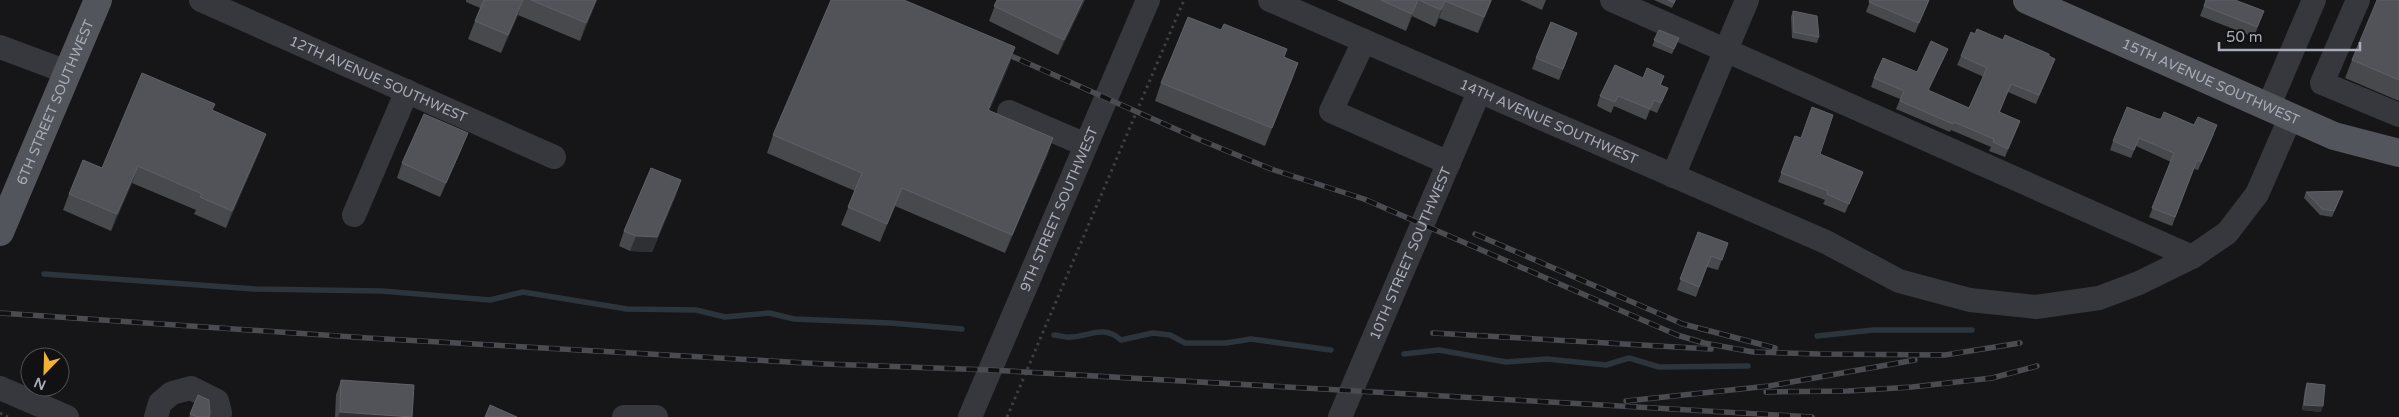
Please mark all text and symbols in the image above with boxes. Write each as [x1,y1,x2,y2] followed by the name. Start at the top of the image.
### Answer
[13,17,98,187] street label: 6TH STREET SOUTHWEST
[2219,20,2360,52] scale bar
[2226,28,2263,46] text: 50 m
[287,32,470,126] street label: 12TH AVENUE SOUTHWEST
[2119,35,2303,129] street label: 15TH AVENUE SOUTHWEST
[1457,76,1641,168] street label: 14TH AVENUE SOUTHWEST
[1016,124,1102,294] street label: 9TH STREET SOUTHWEST
[1366,164,1455,343] street label: 10TH STREET SOUTHWEST
[20,347,70,397] north arrow
[32,373,49,394] text: N

